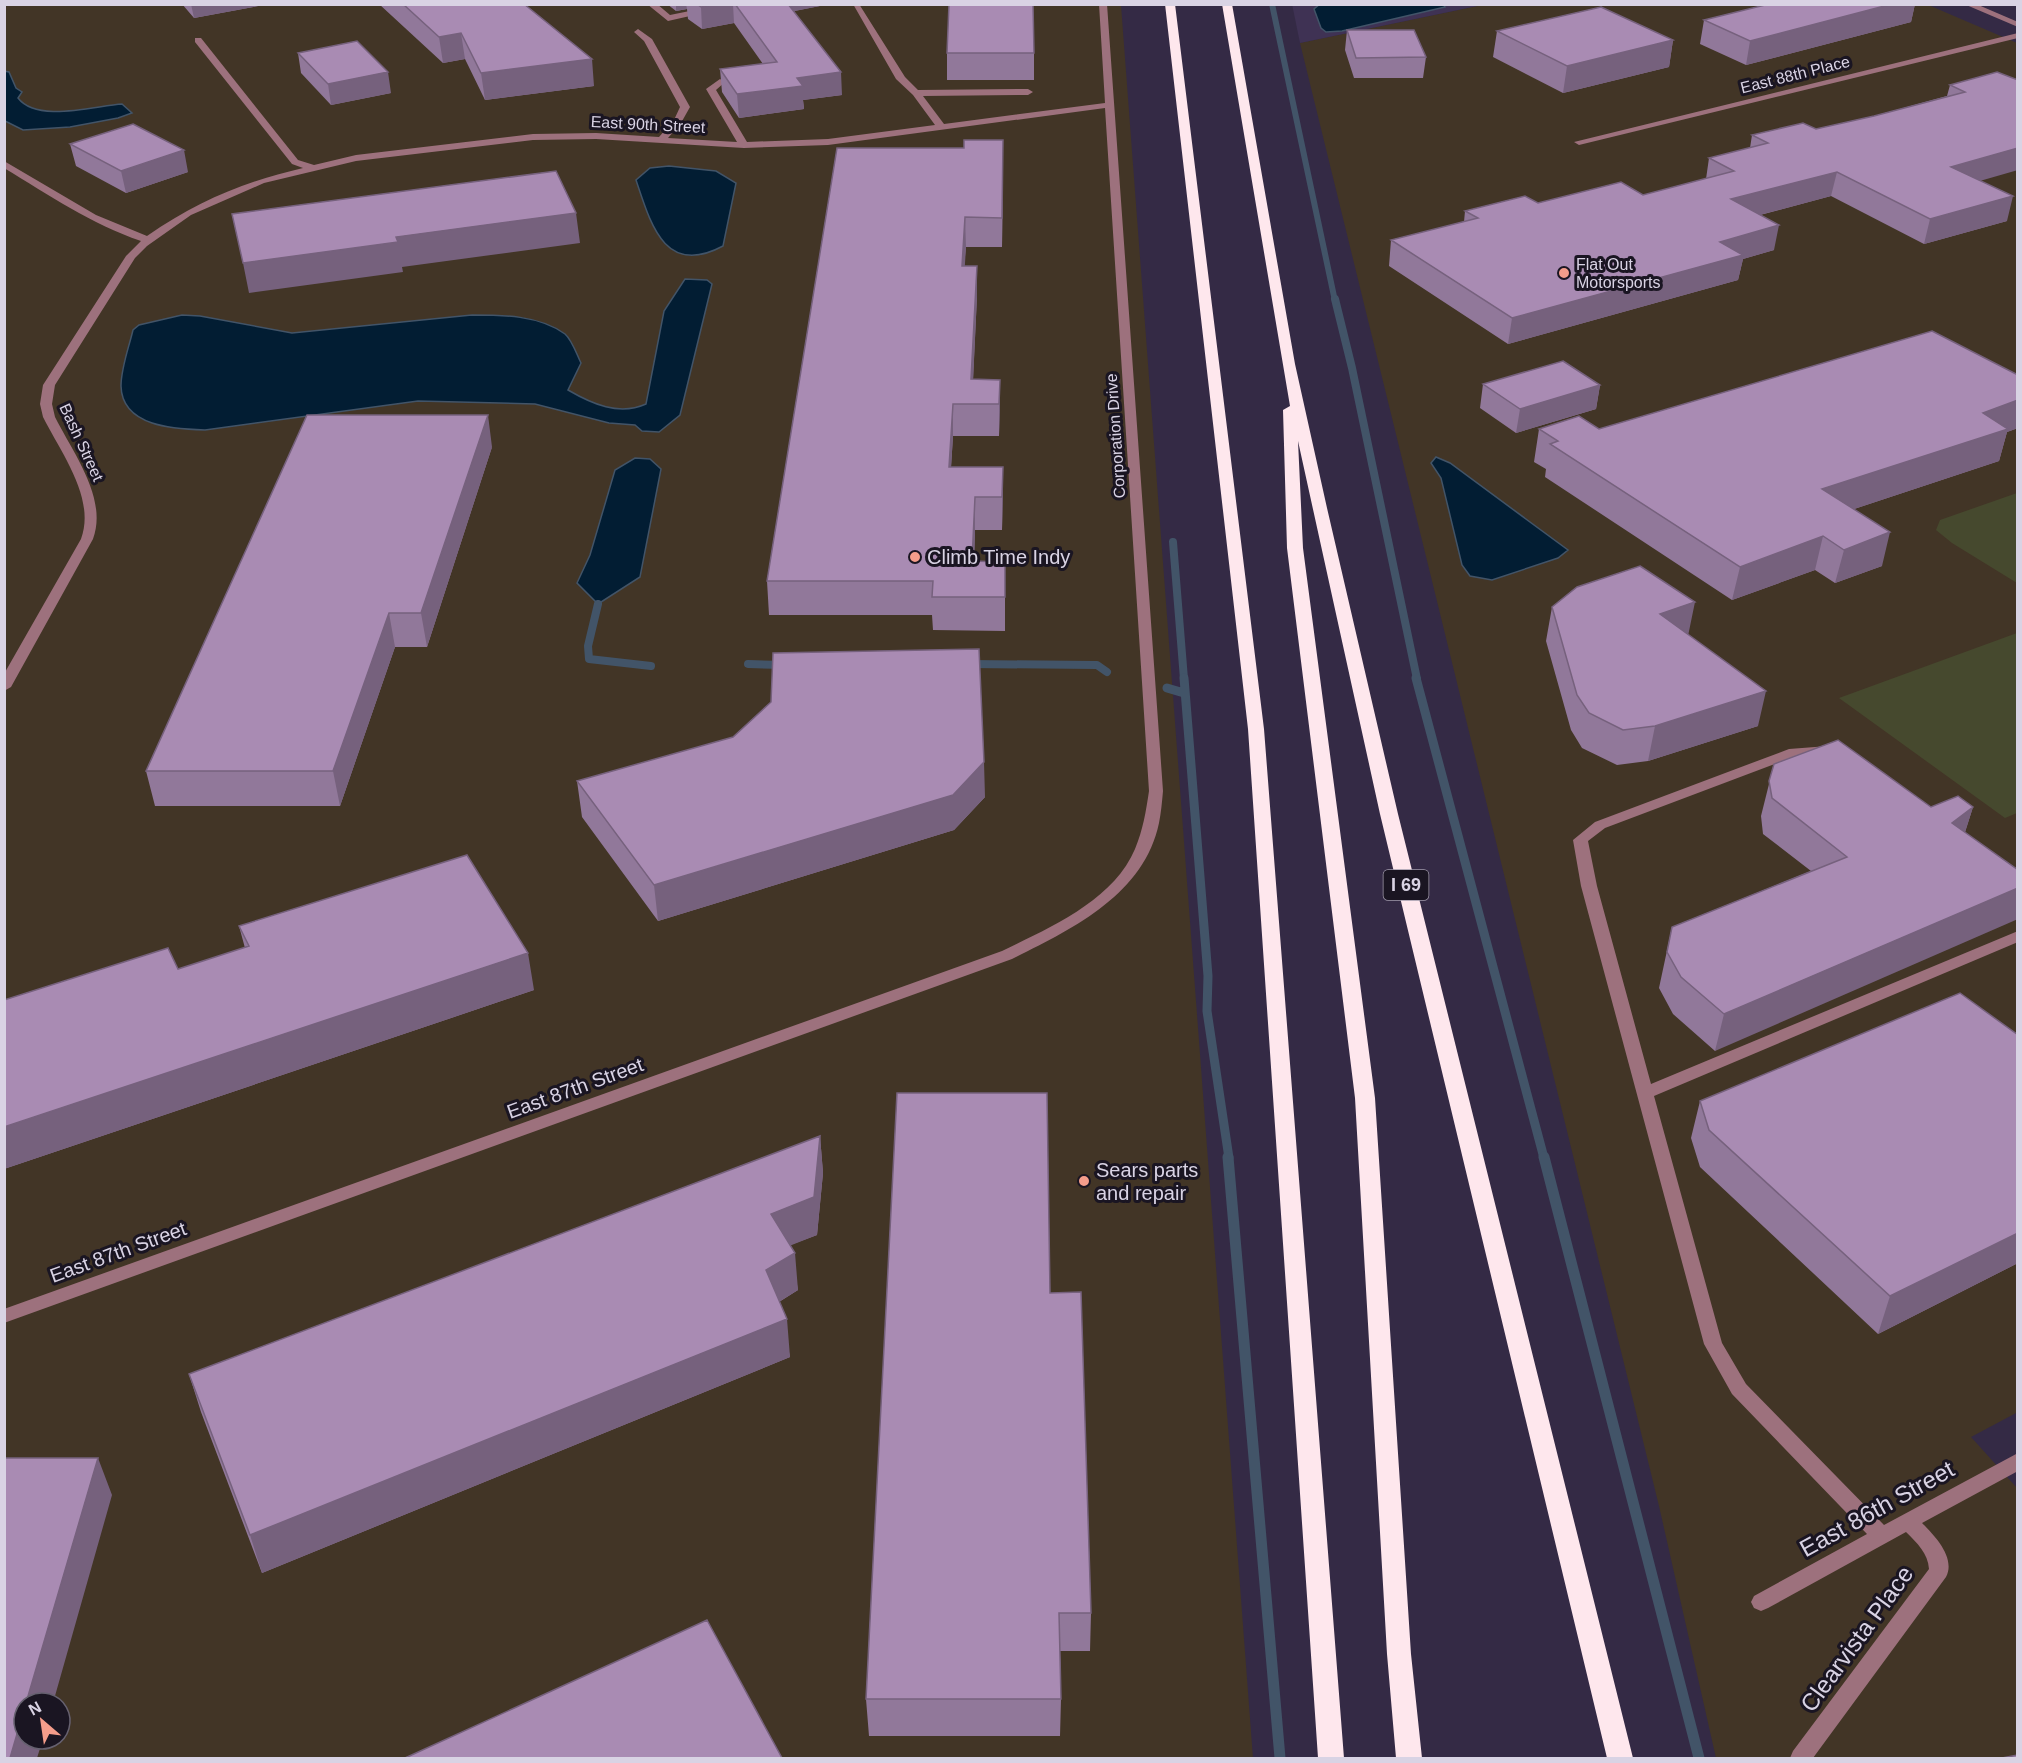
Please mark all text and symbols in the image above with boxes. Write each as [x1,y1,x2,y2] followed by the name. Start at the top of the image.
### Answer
[1739,53,1852,96] street label: East 88th Place
[590,113,706,136] street label: East 90th Street
[1576,256,1660,291] place label: Flat Out Motorsports
[1557,266,1571,280] marker: Flat Out Motorsports
[1103,373,1128,499] street label: Corporation Drive
[56,401,107,484] street label: Bash Street
[927,546,1070,568] place label: Climb Time Indy
[908,550,922,564] marker: Climb Time Indy
[1384,870,1428,900] road number: I 69
[504,1053,647,1123] street label: East 87th Street
[1096,1159,1198,1204] place label: Sears parts and repair
[1077,1174,1091,1188] marker: Sears parts and repair
[47,1217,190,1287] street label: East 87th Street
[1795,1455,1959,1562] street label: East 86th Street
[1795,1561,1918,1717] street label: Clearvista Place
[12,1691,72,1751] north arrow
[26,1698,44,1719] text: N

